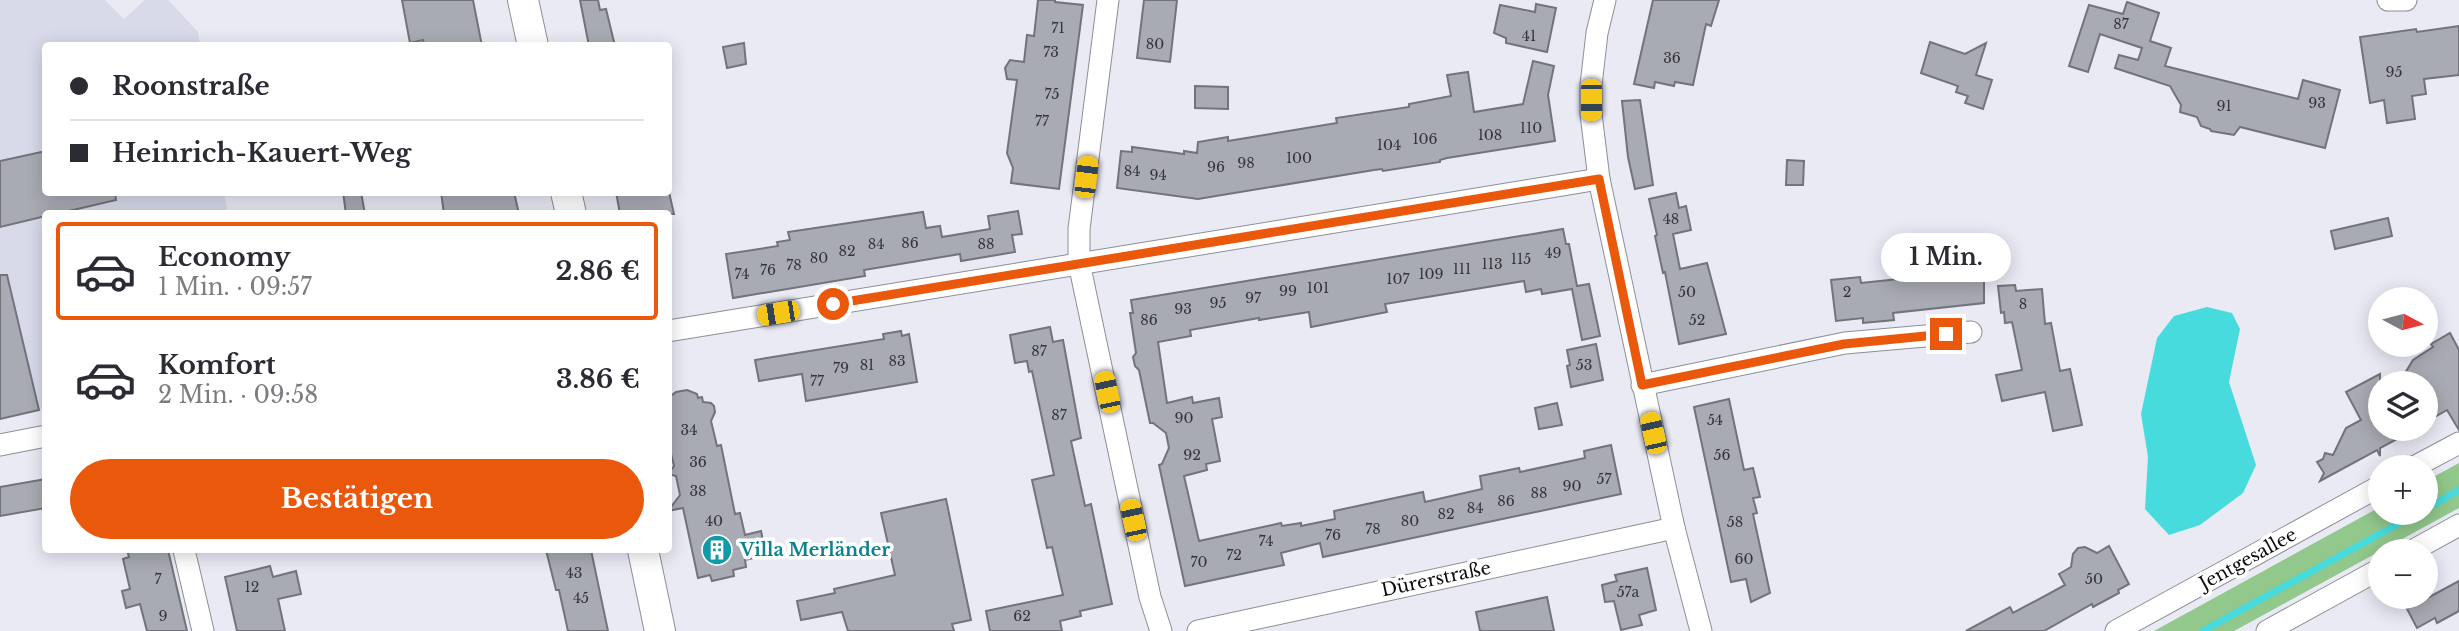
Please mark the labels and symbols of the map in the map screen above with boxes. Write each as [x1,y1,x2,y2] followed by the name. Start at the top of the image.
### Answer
[2113,15,2130,33] house number: 87
[1051,19,1065,37] house number: 71
[1522,27,1536,45] house number: 41
[1146,35,1164,53] house number: 80
[1043,43,1059,61] house number: 73
[1663,49,1681,67] house number: 36
[2386,63,2403,81] house number: 95
[1581,79,1602,121] car
[1045,85,1059,103] house number: 75
[2308,94,2326,112] house number: 93
[2216,97,2232,115] house number: 91
[1035,112,1050,130] house number: 77
[1520,119,1542,137] house number: 110
[1478,126,1502,144] house number: 108
[1412,130,1438,148] house number: 106
[1377,136,1401,154] house number: 104
[1286,149,1312,167] house number: 100
[1237,154,1255,172] house number: 98
[1074,155,1099,199] car
[1207,158,1225,176] house number: 96
[1124,162,1140,180] house number: 84
[1149,166,1167,184] house number: 94
[1663,210,1679,228] house number: 48
[1881,232,2011,282] callout: 1 Min.
[901,234,919,252] house number: 86
[868,235,884,253] house number: 84
[978,235,994,253] house number: 88
[838,242,856,260] house number: 82
[1544,244,1562,262] house number: 49
[810,249,828,267] house number: 80
[1511,250,1531,268] house number: 115
[1481,255,1503,273] house number: 113
[786,256,802,274] house number: 78
[1453,260,1471,278] house number: 111
[760,261,776,279] house number: 76
[735,265,749,283] house number: 74
[1418,265,1444,283] house number: 109
[1386,270,1411,288] house number: 107
[1307,279,1329,297] house number: 101
[1279,282,1297,300] house number: 99
[1678,283,1696,301] house number: 50
[1843,283,1851,301] house number: 2
[2368,287,2438,357] north arrow
[817,288,849,320] route start
[1245,289,1262,307] house number: 97
[1210,294,1227,312] house number: 95
[2019,295,2027,313] house number: 8
[756,299,801,327] car
[1174,300,1192,318] house number: 93
[1140,311,1158,329] house number: 86
[1689,311,1705,329] house number: 52
[1930,318,1962,350] route end
[1031,342,1048,360] house number: 87
[888,352,906,370] house number: 83
[860,356,874,374] house number: 81
[1576,356,1592,374] house number: 53
[833,359,849,377] house number: 79
[1093,369,1122,415] car
[810,372,825,390] house number: 77
[1051,406,1068,424] house number: 87
[1175,409,1194,427] house number: 90
[1639,410,1668,456] car
[1707,411,1723,429] house number: 54
[681,421,697,439] house number: 34
[1183,446,1201,464] house number: 92
[1714,446,1730,464] house number: 56
[689,453,707,471] house number: 36
[1597,470,1612,488] house number: 57
[1563,477,1582,495] house number: 90
[689,482,707,500] house number: 38
[1531,484,1547,502] house number: 88
[1497,492,1515,510] house number: 86
[1119,497,1148,543] car
[1467,499,1483,517] house number: 84
[1437,505,1455,523] house number: 82
[705,512,723,530] house number: 40
[1401,512,1419,530] house number: 80
[1727,513,1743,531] house number: 58
[1365,520,1381,538] house number: 78
[2194,523,2300,596] street label: Jentgesallee
[1325,526,1341,544] house number: 76
[1259,532,1273,550] house number: 74
[700,533,734,567] building icon: Villa Merländer
[739,539,890,561] place label: Villa Merländer
[1226,546,1242,564] house number: 72
[1735,550,1754,568] house number: 60
[1190,553,1208,571] house number: 70
[1379,557,1493,601] street label: Dürerstraße
[566,564,582,582] house number: 43
[154,570,162,588] house number: 7
[2085,570,2103,588] house number: 50
[245,578,259,596] house number: 12
[1617,583,1640,601] house number: 57a
[573,589,589,607] house number: 45
[158,607,168,625] house number: 9
[1013,607,1031,625] house number: 62

